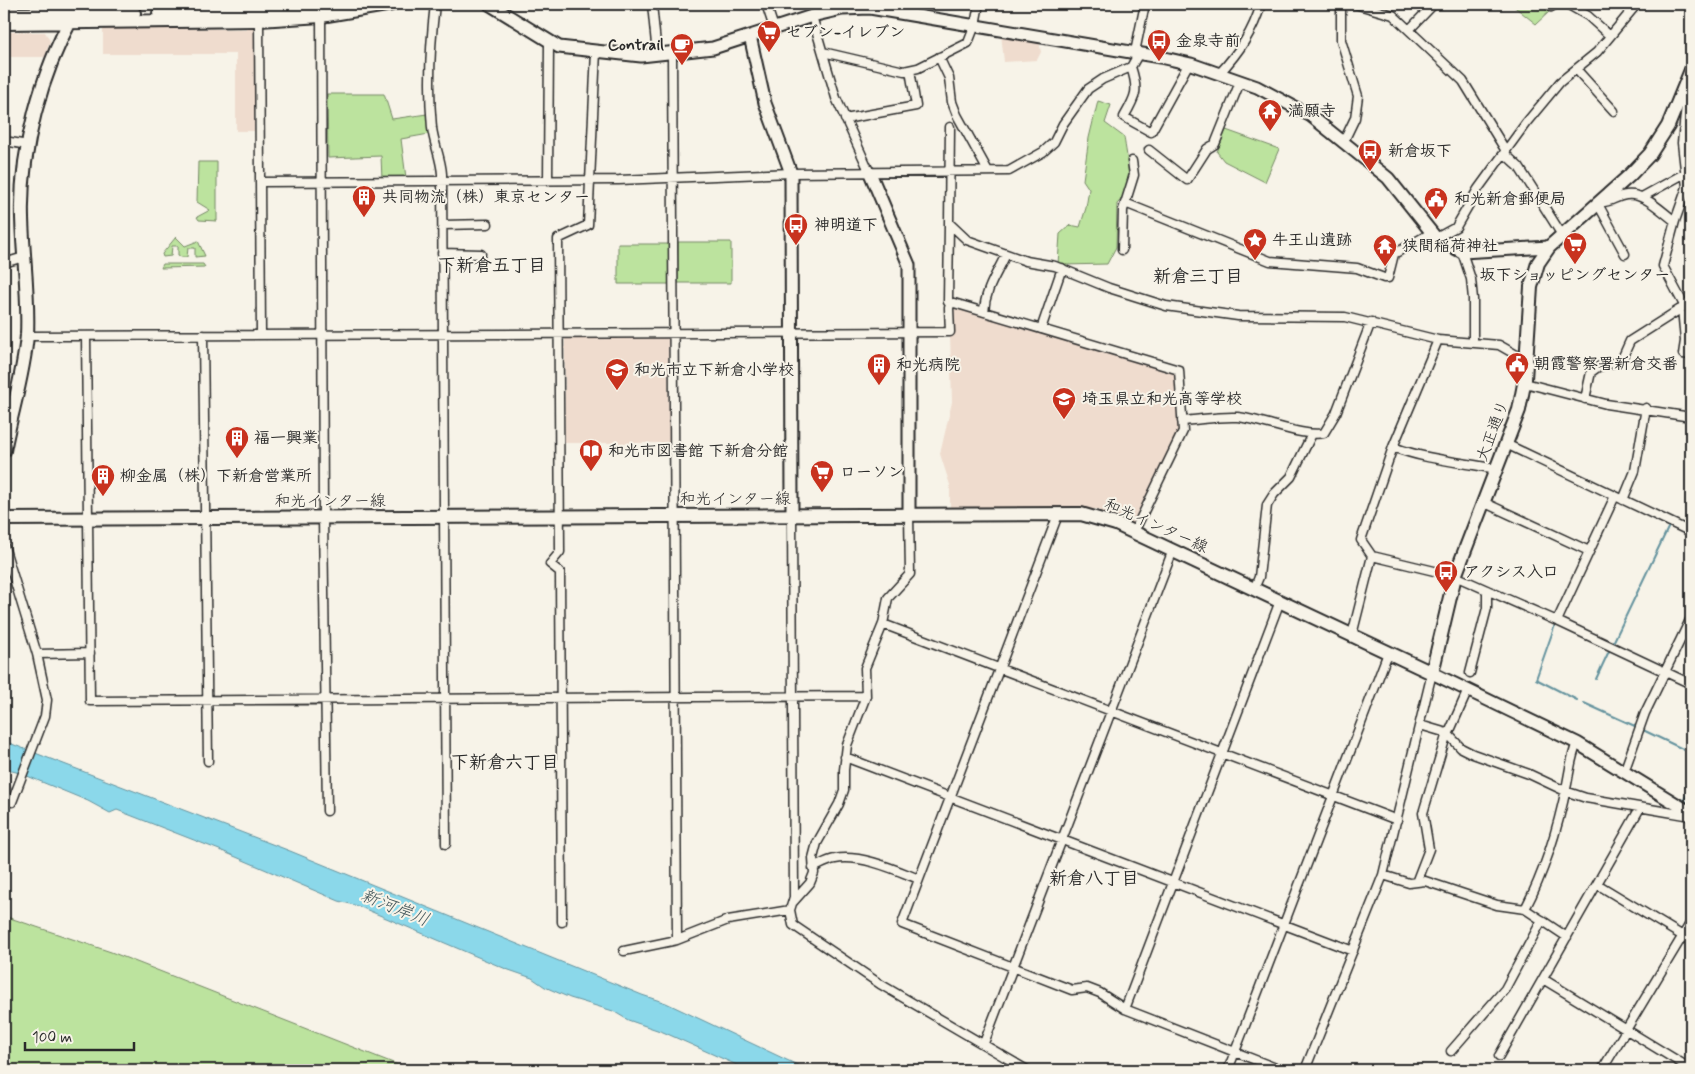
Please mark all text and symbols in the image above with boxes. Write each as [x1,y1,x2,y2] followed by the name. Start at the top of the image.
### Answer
[756,19,782,53] supermarket icon: セブン-イレブン
[786,22,905,43] place label: セブン-イレブン
[1146,28,1172,62] bus stop icon: 金泉寺前
[1176,31,1240,52] place label: 金泉寺前
[669,32,695,66] cafe icon: Contrail
[608,35,664,56] place label: Contrail
[1257,98,1283,132] temple icon: 満願寺
[1288,101,1336,122] place label: 満願寺
[1357,138,1383,172] bus stop icon: 新倉坂下
[1388,141,1452,162] place label: 新倉坂下
[351,184,377,218] building icon: 共同物流（株）東京センター
[1423,186,1449,220] public building icon: 和光新倉郵便局
[382,187,590,208] place label: 共同物流（株）東京センター
[1454,189,1566,210] place label: 和光新倉郵便局
[783,212,809,246] bus stop icon: 神明道下
[814,215,878,236] place label: 神明道下
[1242,227,1268,261] place icon: 牛王山遺跡
[1272,230,1352,251] place label: 牛王山遺跡
[1562,231,1588,265] supermarket icon: 坂下ショッピングセンター
[1372,233,1398,267] temple icon: 狭間稲荷神社
[1402,236,1498,257] place label: 狭間稲荷神社
[438,254,546,278] district label: 下新倉五丁目
[1153,265,1243,289] district label: 新倉三丁目
[1480,265,1670,286] place label: 坂下ショッピングセンター
[1504,351,1530,385] public building icon: 朝霞警察署新倉交番
[866,352,892,386] building icon: 和光病院
[1534,354,1678,375] place label: 朝霞警察署新倉交番
[896,355,960,376] place label: 和光病院
[604,357,630,391] school or university icon: 和光市立下新倉小学校
[634,360,794,381] place label: 和光市立下新倉小学校
[1051,386,1077,420] school or university icon: 埼玉県立和光高等学校
[1082,389,1242,410] place label: 埼玉県立和光高等学校
[1472,397,1514,465] street label: 大正通り
[224,425,250,459] building icon: 福一興業
[254,428,318,449] place label: 福一興業
[578,438,604,472] library icon: 和光市図書館 下新倉分館
[608,441,788,462] place label: 和光市図書館 下新倉分館
[809,459,835,493] supermarket icon: ローソン
[840,462,904,483] place label: ローソン
[90,463,116,497] building icon: 柳金属（株）下新倉営業所
[120,466,312,487] place label: 柳金属（株）下新倉営業所
[679,489,791,510] street label: 和光インター線
[274,491,386,512] street label: 和光インター線
[1101,494,1211,558] street label: 和光インター線
[1433,559,1459,593] bus stop icon: アクシス入口
[1464,562,1559,583] place label: アクシス入口
[451,751,559,775] district label: 下新倉六丁目
[1049,867,1139,891] district label: 新倉八丁目
[357,883,433,933] water label: 新河岸川
[25,1019,134,1051] scale bar
[32,1028,72,1048] text: 100 m

